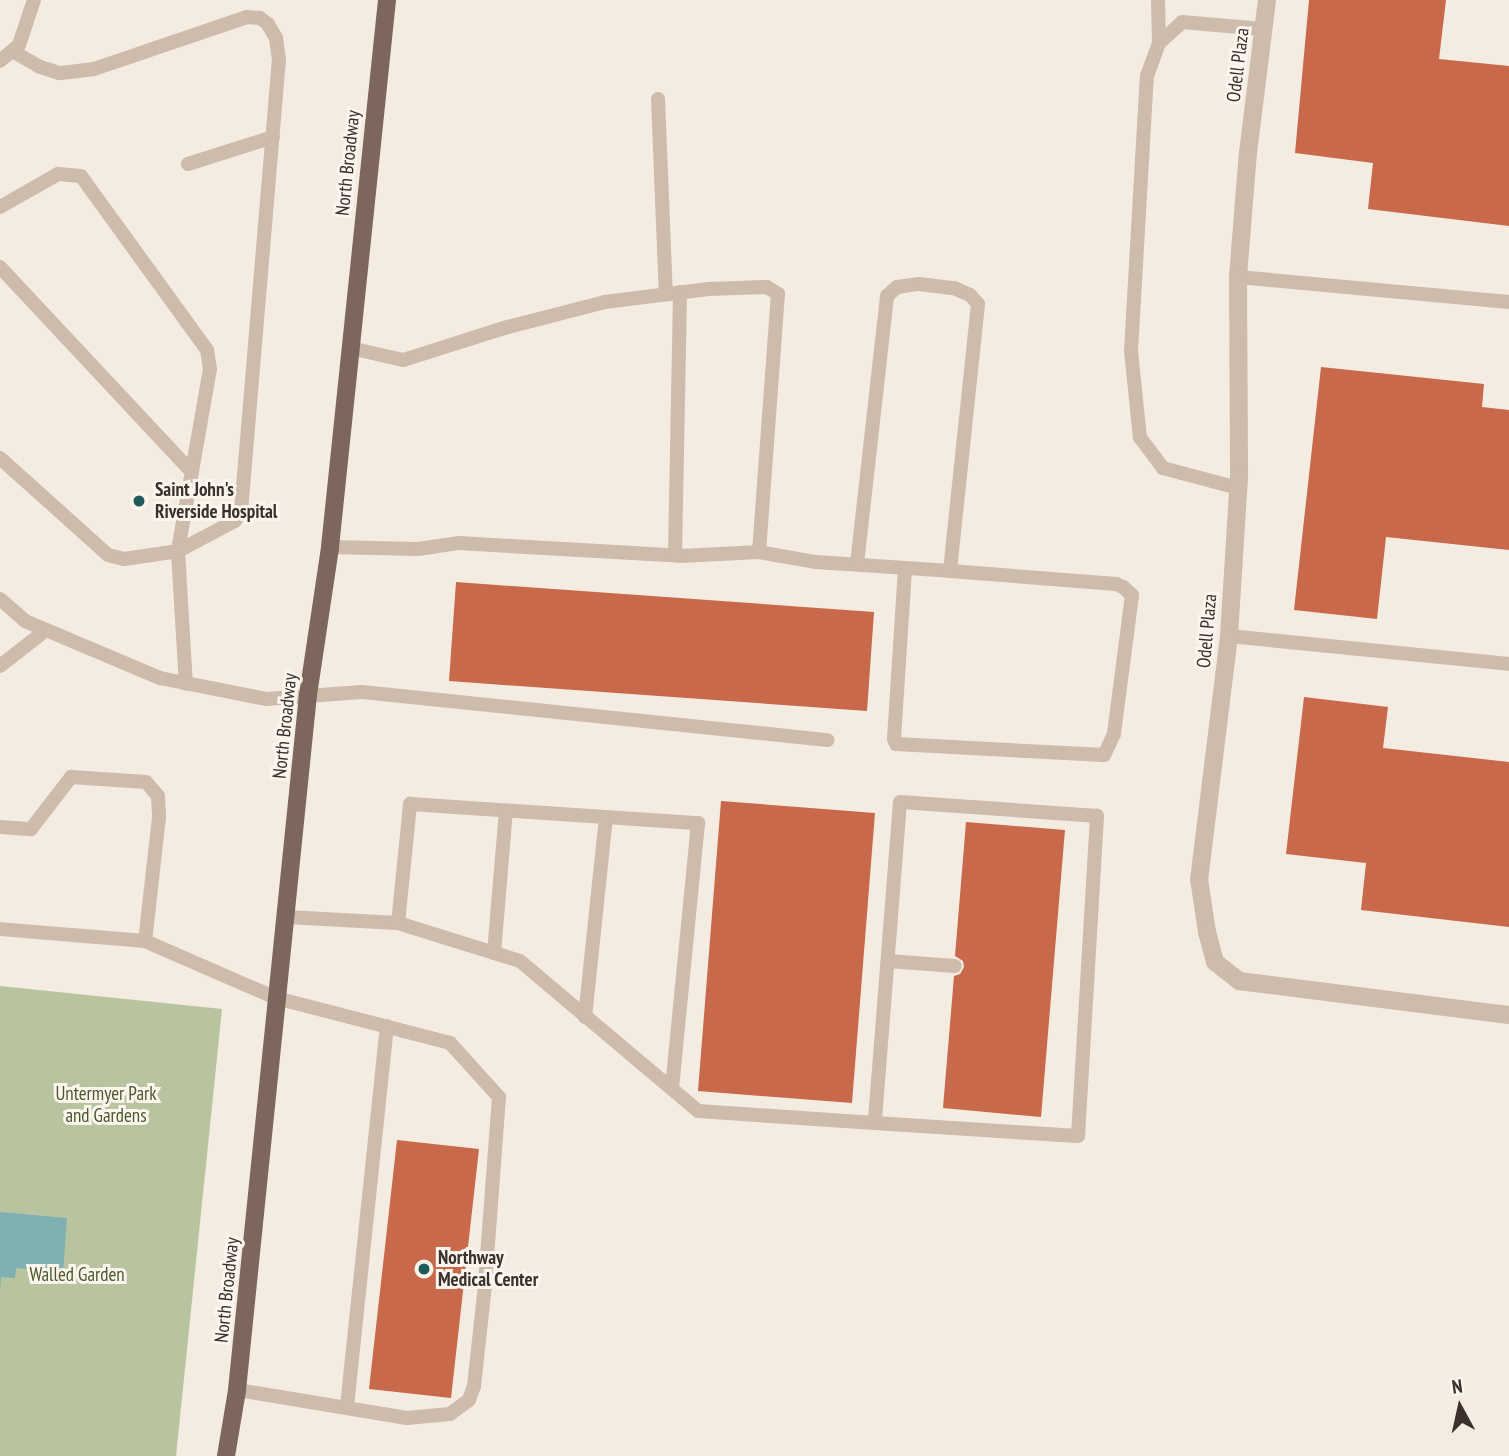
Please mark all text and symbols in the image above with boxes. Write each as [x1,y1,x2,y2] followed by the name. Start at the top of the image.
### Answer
[1222,27,1254,103] street label: Odell Plaza
[331,109,365,217] street label: North Broadway
[155,479,277,523] place label: Saint John's Riverside Hospital
[129,491,149,511] marker: Saint John's Riverside Hospital
[1192,593,1222,669] street label: Odell Plaza
[268,672,302,780] street label: North Broadway
[55,1083,157,1127] park label: Untermyer Park and Gardens
[210,1236,244,1344] street label: North Broadway
[438,1247,539,1291] place label: Northway Medical Center
[416,1261,432,1277] marker: Northway Medical Center
[29,1264,125,1286] park label: Walled Garden
[1425,1372,1495,1442] north arrow
[1450,1374,1464,1399] text: N

